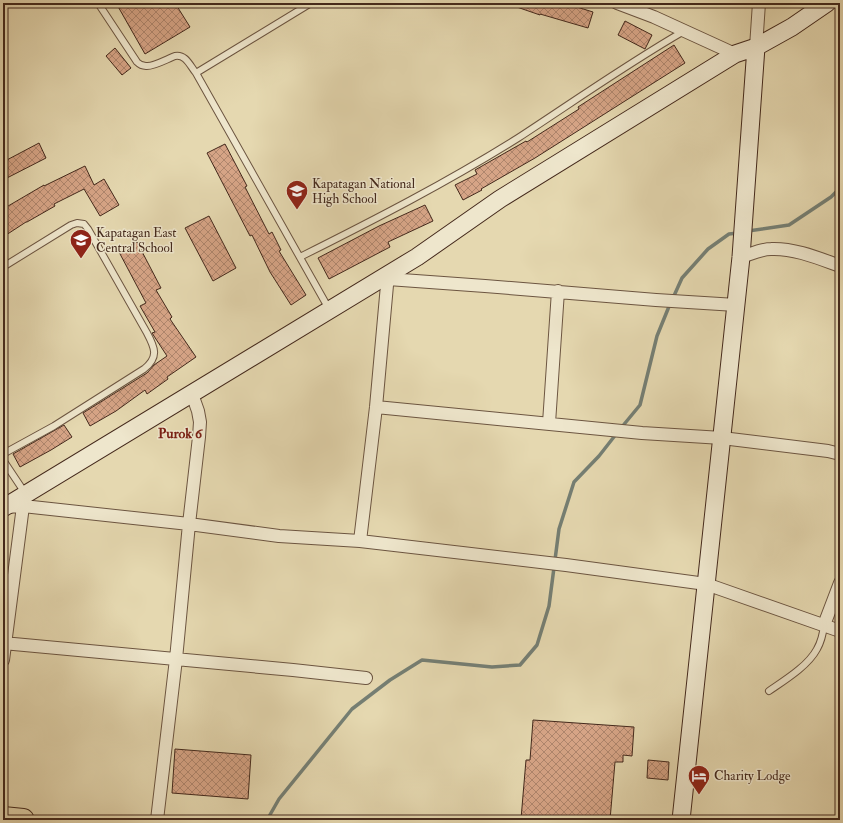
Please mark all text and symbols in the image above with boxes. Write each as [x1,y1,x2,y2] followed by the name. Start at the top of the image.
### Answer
[312,176,416,207] place label: Kapatagan National High School
[284,178,310,211] school or university icon: Kapatagan National High School
[96,225,176,256] place label: Kapatagan East Central School
[68,227,94,260] school or university icon: Kapatagan East Central School
[158,425,203,442] district label: Purok 6
[686,763,712,796] hotel icon: Charity Lodge
[714,768,791,785] place label: Charity Lodge

